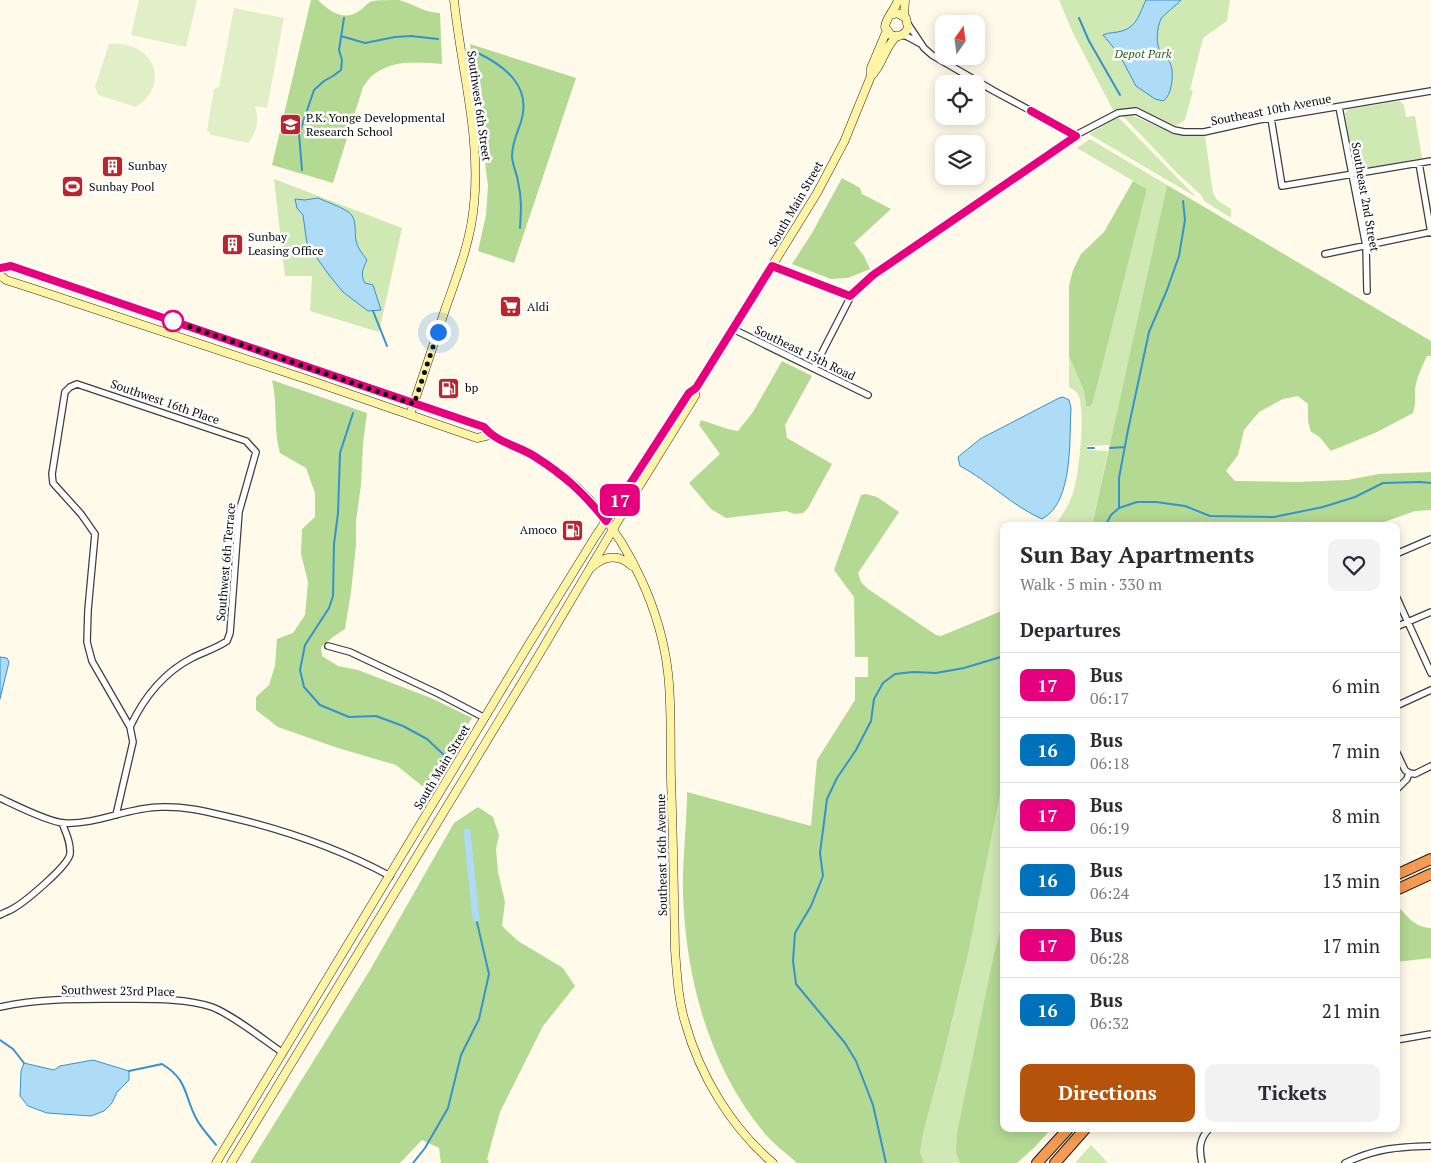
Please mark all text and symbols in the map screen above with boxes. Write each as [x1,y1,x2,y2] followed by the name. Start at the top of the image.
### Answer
[935,15,985,65] north arrow
[935,15,985,185] map controls
[1113,46,1172,61] park label: Depot Park
[464,50,495,163] street label: Southwest 6th Street
[935,75,985,125] button: locate
[1209,90,1332,129] street label: Southeast 10th Avenue
[306,110,446,139] place label: P.K. Yonge Developmental Research School
[278,113,302,137] school or university icon: P.K. Yonge Developmental Research School
[935,135,985,185] button: layers
[1348,141,1383,254] street label: Southeast 2nd Street
[100,154,124,178] building icon: Sunbay
[128,158,168,173] place label: Sunbay
[765,158,826,249] street label: South Main Street
[61,175,85,199] sports icon: Sunbay Pool
[89,179,155,194] place label: Sunbay Pool
[248,229,323,258] place label: Sunbay Leasing Office
[220,232,244,256] building icon: Sunbay Leasing Office
[499,295,523,319] supermarket icon: Aldi
[527,299,549,314] place label: Aldi
[162,310,184,332] unlabelled marker
[426,320,451,345] your location
[752,322,858,384] street label: Southeast 13th Road
[109,376,222,427] street label: Southwest 16th Place
[437,376,461,400] fuel station icon: bp
[465,380,479,395] place label: bp
[598,484,642,516] line badge: 17
[610,488,630,512] text: 17
[213,502,238,622] street label: Southwest 6th Terrace
[561,518,585,542] fuel station icon: Amoco
[520,522,557,537] place label: Amoco
[1020,538,1254,570] text: Sun Bay Apartments
[1328,539,1380,591] button: heart
[1020,573,1162,595] text: Walk · 5 min · 330 m
[1020,617,1121,642] text: Departures
[1090,662,1123,687] text: Bus
[1037,673,1058,697] text: 17
[1332,673,1380,698] text: 6 min
[1090,687,1129,709] text: 06:17
[410,721,473,812] street label: South Main Street
[1090,727,1123,752] text: Bus
[1037,738,1058,762] text: 16
[1332,738,1380,763] text: 7 min
[1090,752,1129,774] text: 06:18
[1090,792,1123,817] text: Bus
[653,794,670,916] street label: Southeast 16th Avenue
[1037,803,1058,827] text: 17
[1332,803,1380,828] text: 8 min
[1090,817,1129,839] text: 06:19
[1090,857,1123,882] text: Bus
[1037,868,1058,892] text: 16
[1322,868,1380,893] text: 13 min
[1090,882,1129,904] text: 06:24
[1090,922,1123,947] text: Bus
[1037,933,1058,957] text: 17
[1322,933,1380,958] text: 17 min
[1090,947,1129,969] text: 06:28
[61,982,175,999] street label: Southwest 23rd Place
[1090,987,1123,1012] text: Bus
[1037,998,1058,1022] text: 16
[1322,998,1380,1023] text: 21 min
[1090,1012,1129,1034] text: 06:32
[1020,1064,1195,1122] button: Directions
[1205,1064,1380,1122] button: Tickets

